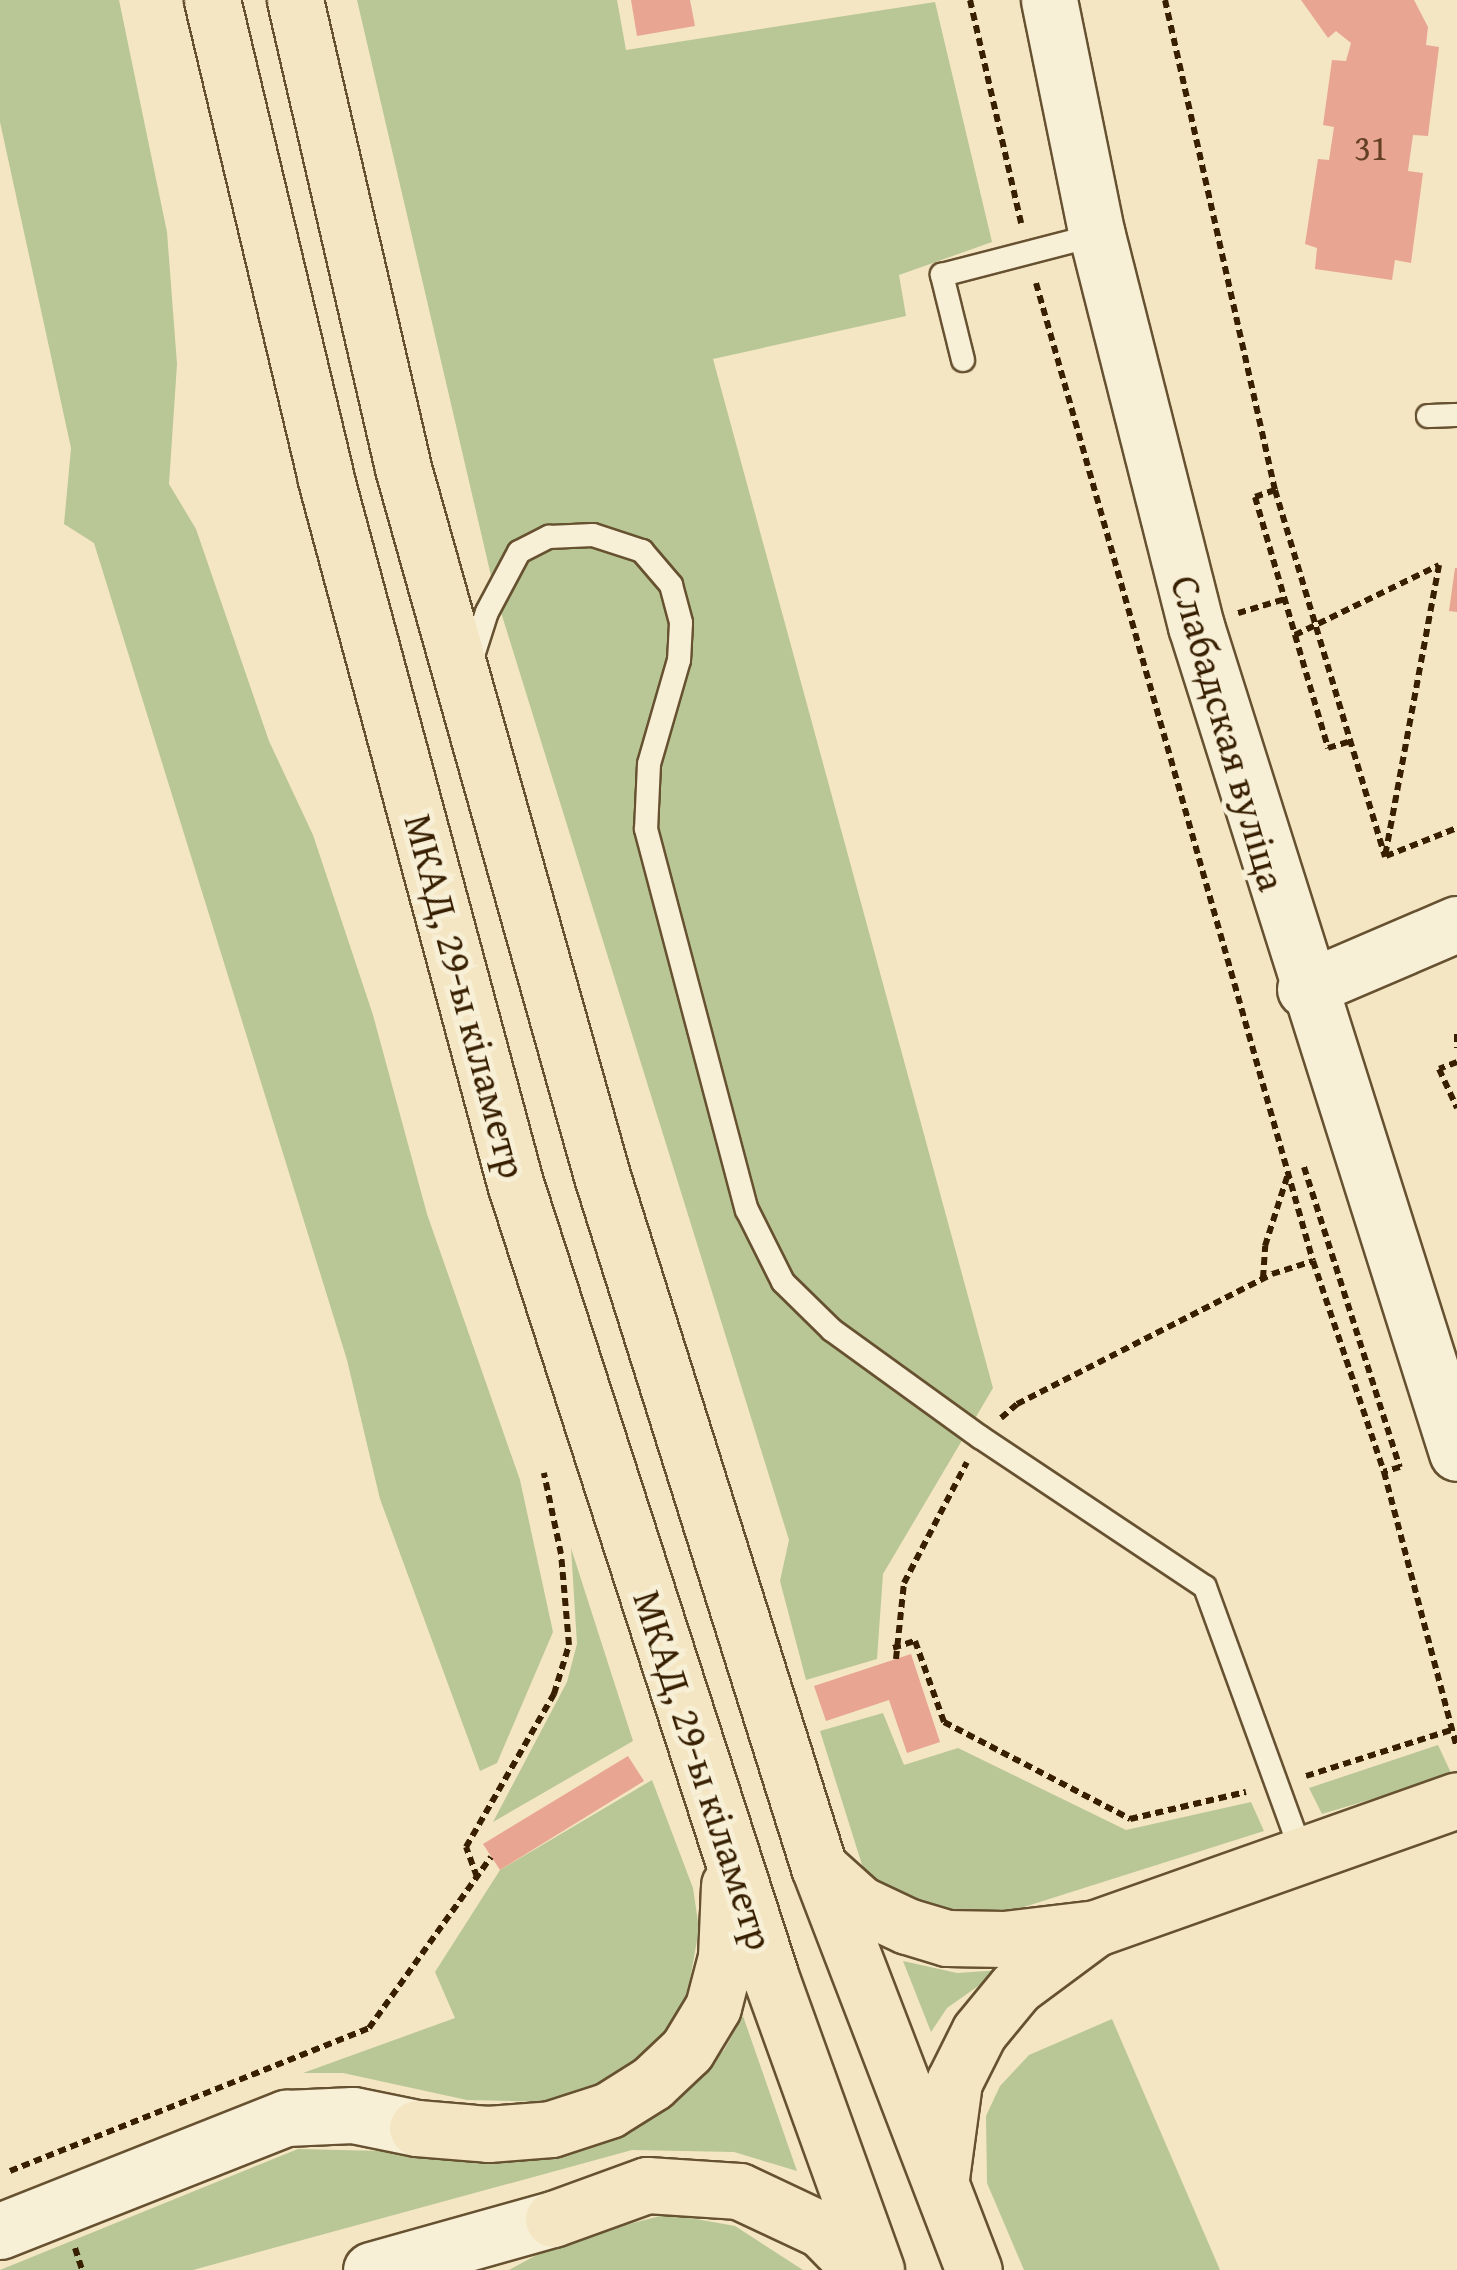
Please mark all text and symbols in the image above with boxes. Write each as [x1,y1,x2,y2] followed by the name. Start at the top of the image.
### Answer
[1354,127,1388,169] house number: 31
[1161,570,1297,896] street label: Слабадская вуліца
[394,809,538,1183] street label: МКАД, 29-ы кіламетр
[623,1584,785,1956] street label: МКАД, 29-ы кіламетр

